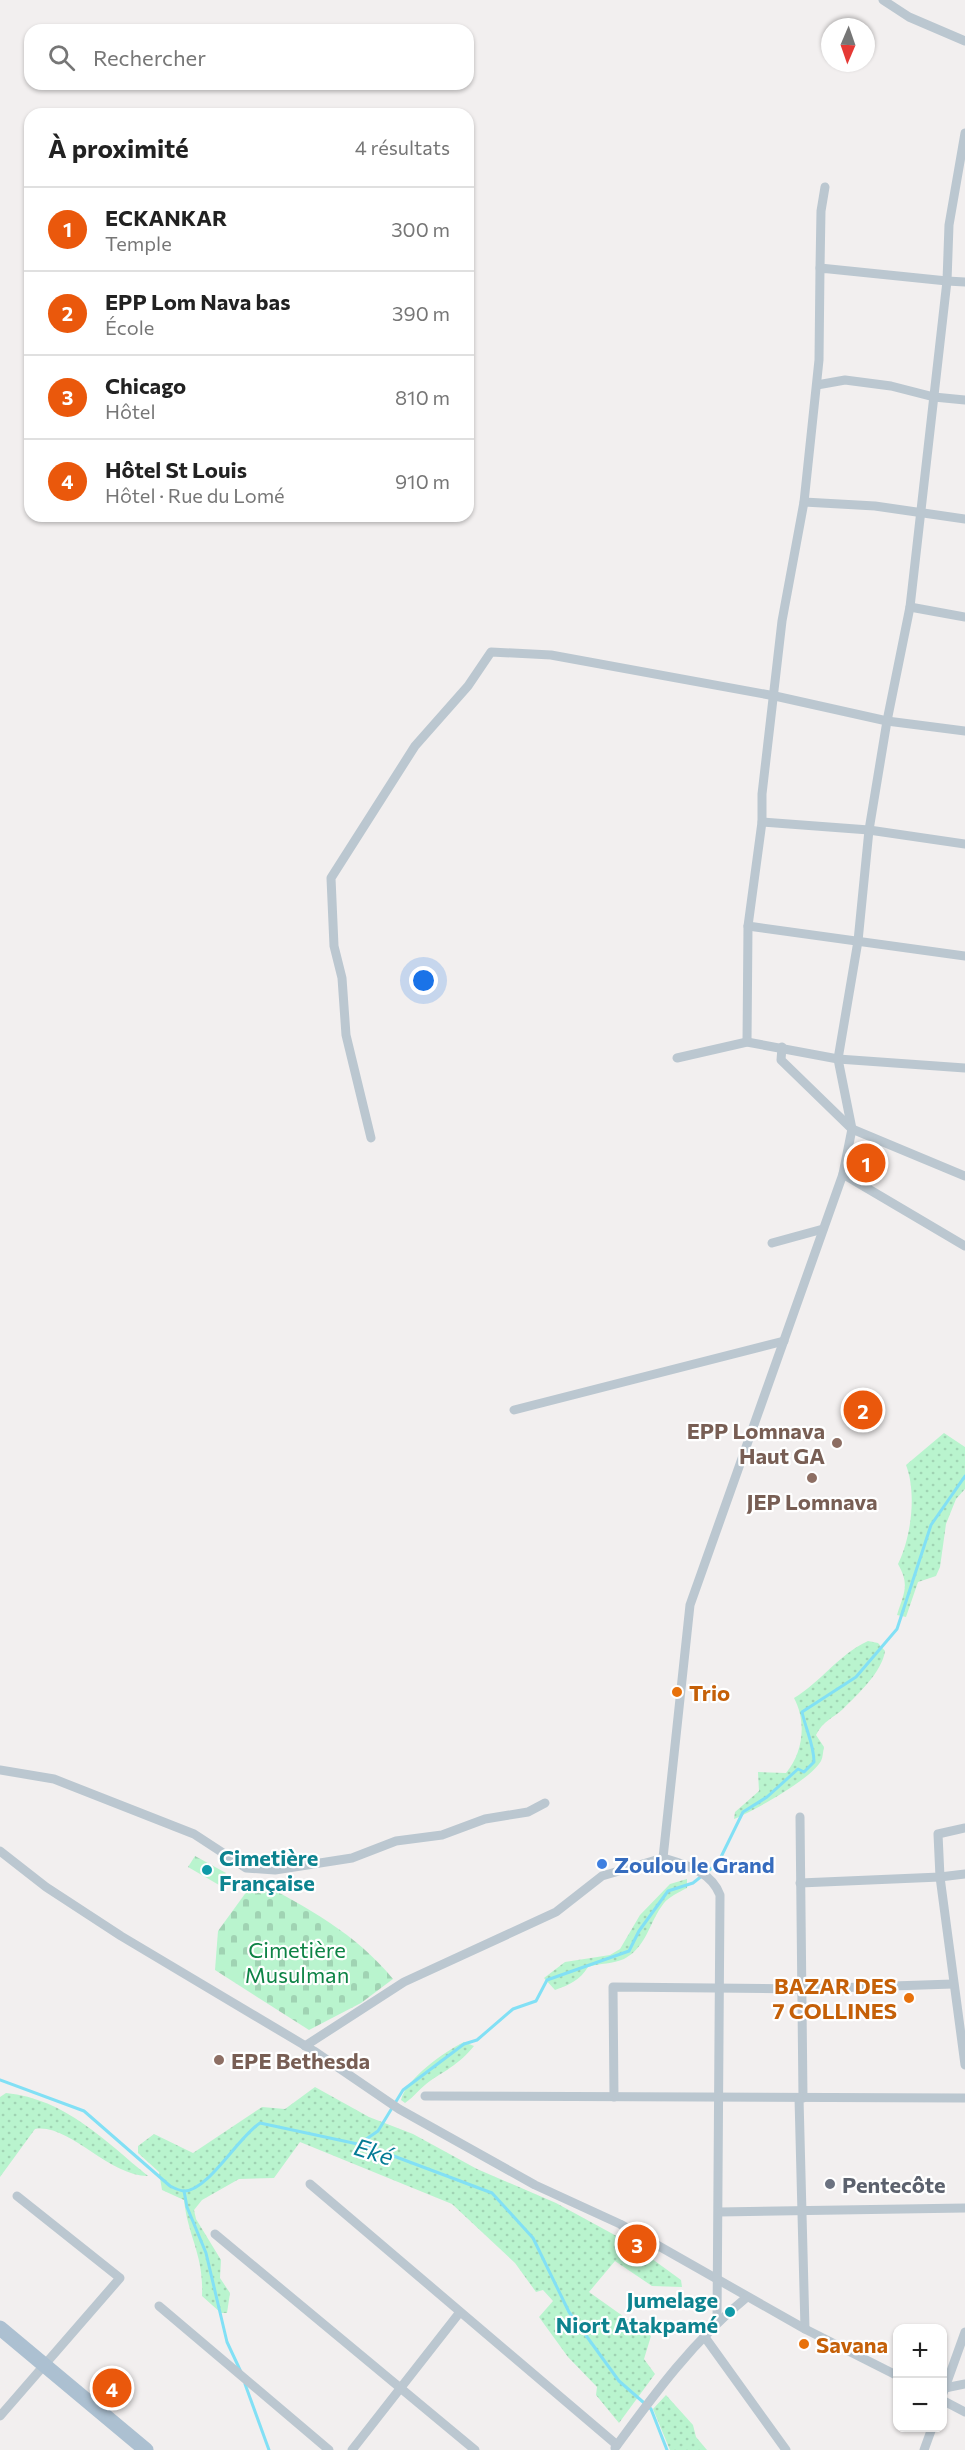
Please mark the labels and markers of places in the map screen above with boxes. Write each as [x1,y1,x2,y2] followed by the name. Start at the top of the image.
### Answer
[846,1140,886,1186] pin: 1
[844,1388,882,1432] pin: 2
[687,1417,825,1469] place label: EPP Lomnava Haut GA
[830,1436,844,1450] marker: EPP Lomnava Haut GA
[805,1471,819,1485] marker: JEP Lomnava
[746,1488,878,1515] place label: JEP Lomnava
[689,1679,730,1706] place label: Trio
[670,1685,684,1699] marker: Trio
[219,1844,318,1896] place label: Cimetière Française
[614,1851,775,1878] place label: Zoulou le Grand
[595,1857,609,1871] marker: Zoulou le Grand
[200,1863,214,1877] marker: Cimetière Française
[772,1972,897,2024] place label: BAZAR DES 7 COLLINES
[902,1991,916,2005] marker: BAZAR DES 7 COLLINES
[231,2047,370,2074] place label: EPE Bethesda
[212,2053,226,2067] marker: EPE Bethesda
[842,2171,946,2198] place label: Pentecôte
[823,2177,837,2191] marker: Pentecôte
[618,2222,656,2266] pin: 3
[556,2286,718,2338] place label: Jumelage Niort Atakpamé
[723,2305,737,2319] marker: Jumelage Niort Atakpamé
[816,2331,888,2358] place label: Savana
[797,2337,811,2351] marker: Savana
[92,2366,132,2410] pin: 4

